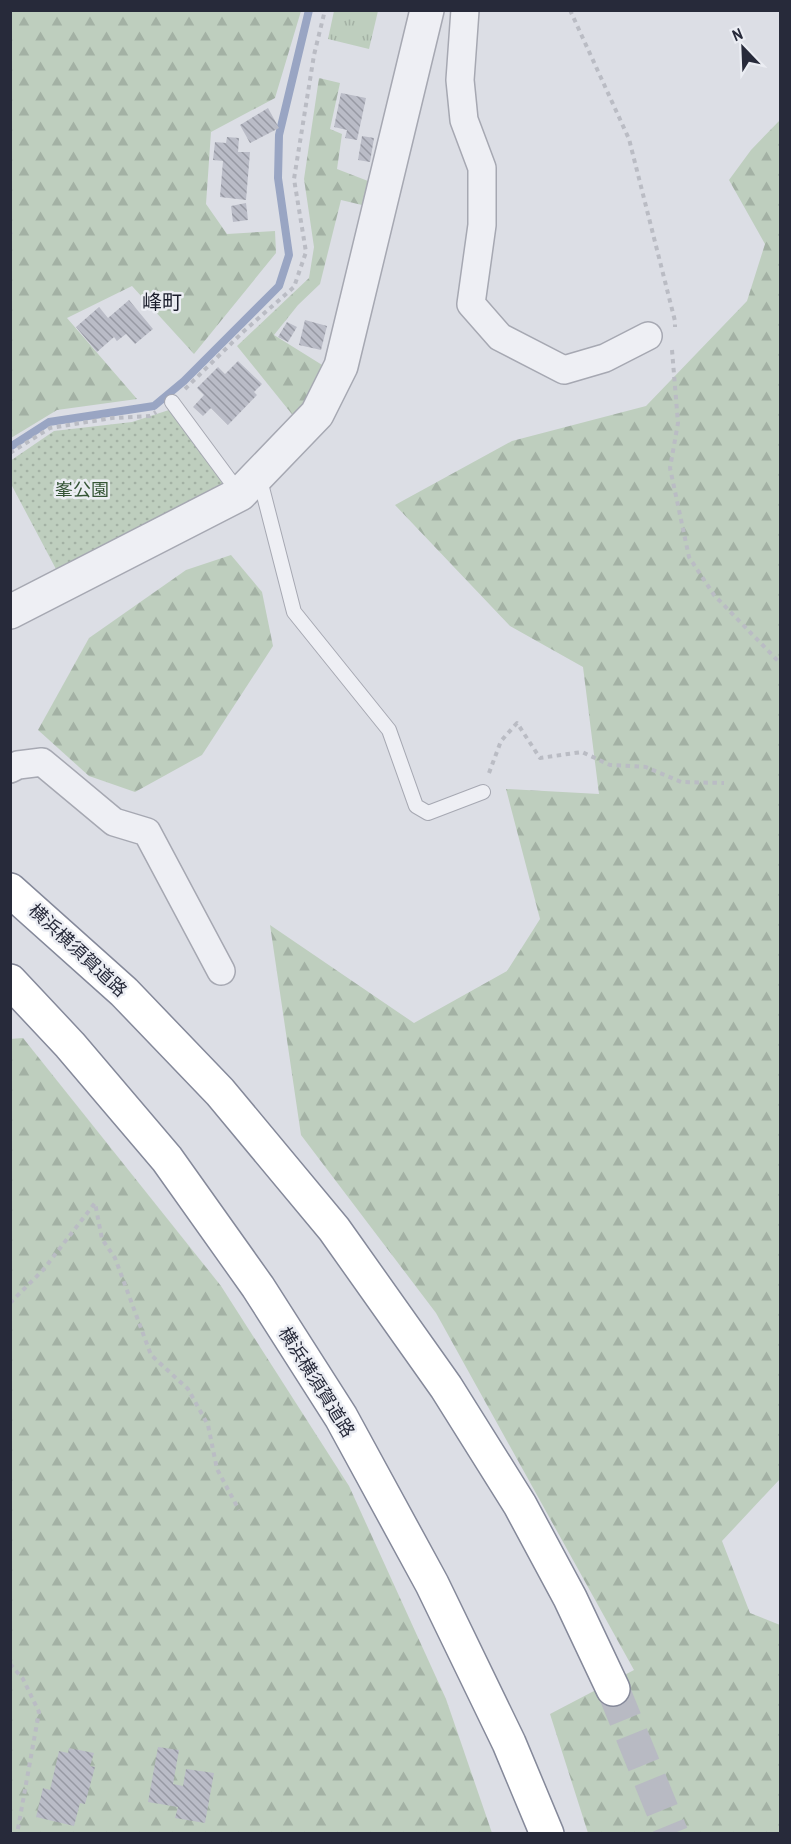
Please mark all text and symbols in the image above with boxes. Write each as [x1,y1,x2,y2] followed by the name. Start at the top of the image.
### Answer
[713,18,773,78] north arrow
[728,22,746,46] text: N
[142,288,182,315] district label: 峰町
[55,477,109,502] park label: 峯公園
[23,898,133,1002] street label: 横浜横須賀道路
[273,1322,361,1442] street label: 横浜横須賀道路

